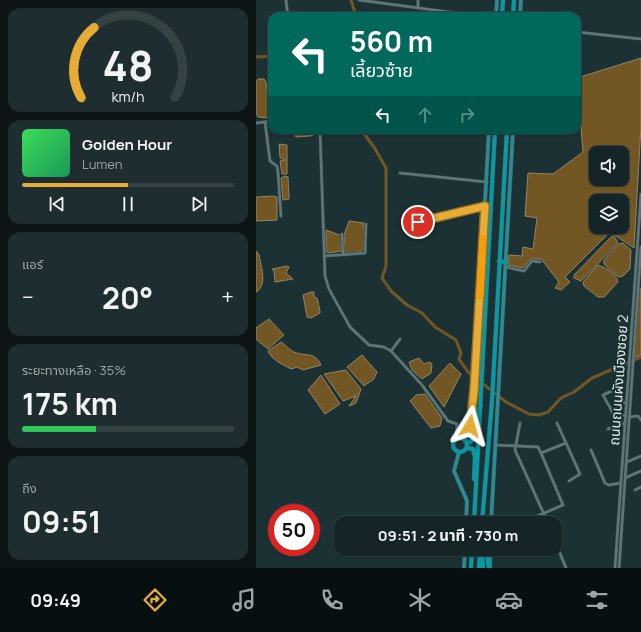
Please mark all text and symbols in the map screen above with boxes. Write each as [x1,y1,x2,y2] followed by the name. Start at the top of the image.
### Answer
[350,22,433,60] text: 560 m
[284,28,336,80] icon: left
[103,37,153,93] text: 48
[350,58,413,82] text: เลี้ยวซ้าย
[111,87,145,106] text: km/h
[372,104,394,126] icon: left
[414,104,436,126] icon: ahead
[456,104,478,126] icon: right
[82,134,172,155] text: Golden Hour
[589,146,629,234] map controls
[589,146,629,186] button: sound
[82,155,122,173] text: Lumen
[46,193,68,215] icon: previous
[117,193,139,215] icon: pause
[188,193,210,215] icon: next
[589,194,629,234] button: layers
[401,205,435,239] pin
[407,211,429,233] icon: arrive
[22,255,43,273] text: แอร์
[102,277,153,318] text: 20°
[22,282,34,312] text: −
[221,282,234,312] text: +
[604,314,632,446] street label: ถนนถนนผังเมืองซอย 2
[22,361,126,379] text: ระยะทางเหลือ · 35%
[22,383,118,424] text: 175 km
[449,405,491,447] position arrow
[22,479,37,497] text: ถึง
[22,501,101,542] text: 09:51
[268,504,320,556] speed limit sign: 50
[378,525,518,546] text: 09:51 · 2 นาที · 730 m
[141,586,169,614] icon: directions
[230,586,258,614] icon: music
[318,586,346,614] icon: phone
[406,586,434,614] icon: climate
[495,586,523,614] icon: car
[583,586,611,614] icon: filters
[30,588,81,612] text: 09:49

